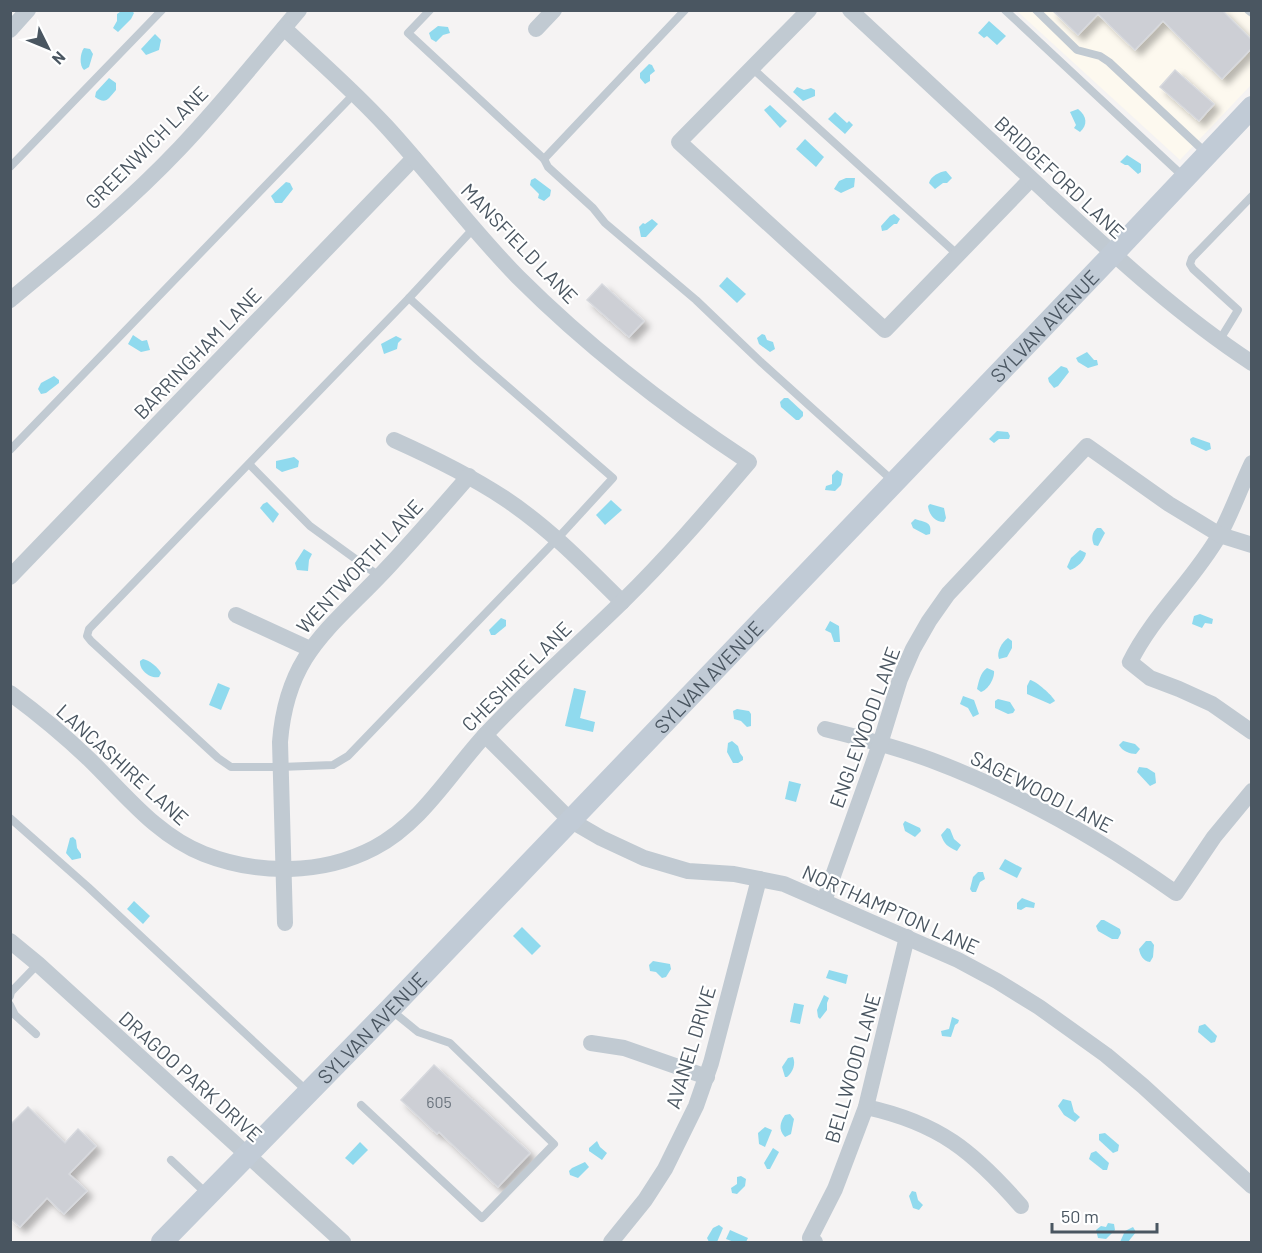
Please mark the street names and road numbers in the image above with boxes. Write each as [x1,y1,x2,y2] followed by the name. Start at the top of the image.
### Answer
[80,81,212,213] street label: GREENWICH LANE
[990,111,1130,243] street label: BRIDGEFORD LANE
[457,178,583,308] street label: MANSFIELD LANE
[985,265,1104,387] street label: SYLVAN AVENUE
[128,282,266,424] street label: BARRINGHAM LANE
[291,494,427,638] street label: WENTWORTH LANE
[456,616,576,736] street label: CHESHIRE LANE
[649,616,768,738] street label: SYLVAN AVENUE
[824,643,904,811] street label: ENGLEWOOD LANE
[52,698,194,830] street label: LANCASHIRE LANE
[967,745,1117,837] street label: SAGEWOOD LANE
[799,859,983,959] street label: NORTHAMPTON LANE
[312,967,431,1088] street label: SYLVAN AVENUE
[660,983,720,1111] street label: AVANEL DRIVE
[819,990,885,1146] street label: BELLWOOD LANE
[115,1006,267,1146] street label: DRAGOO PARK DRIVE

